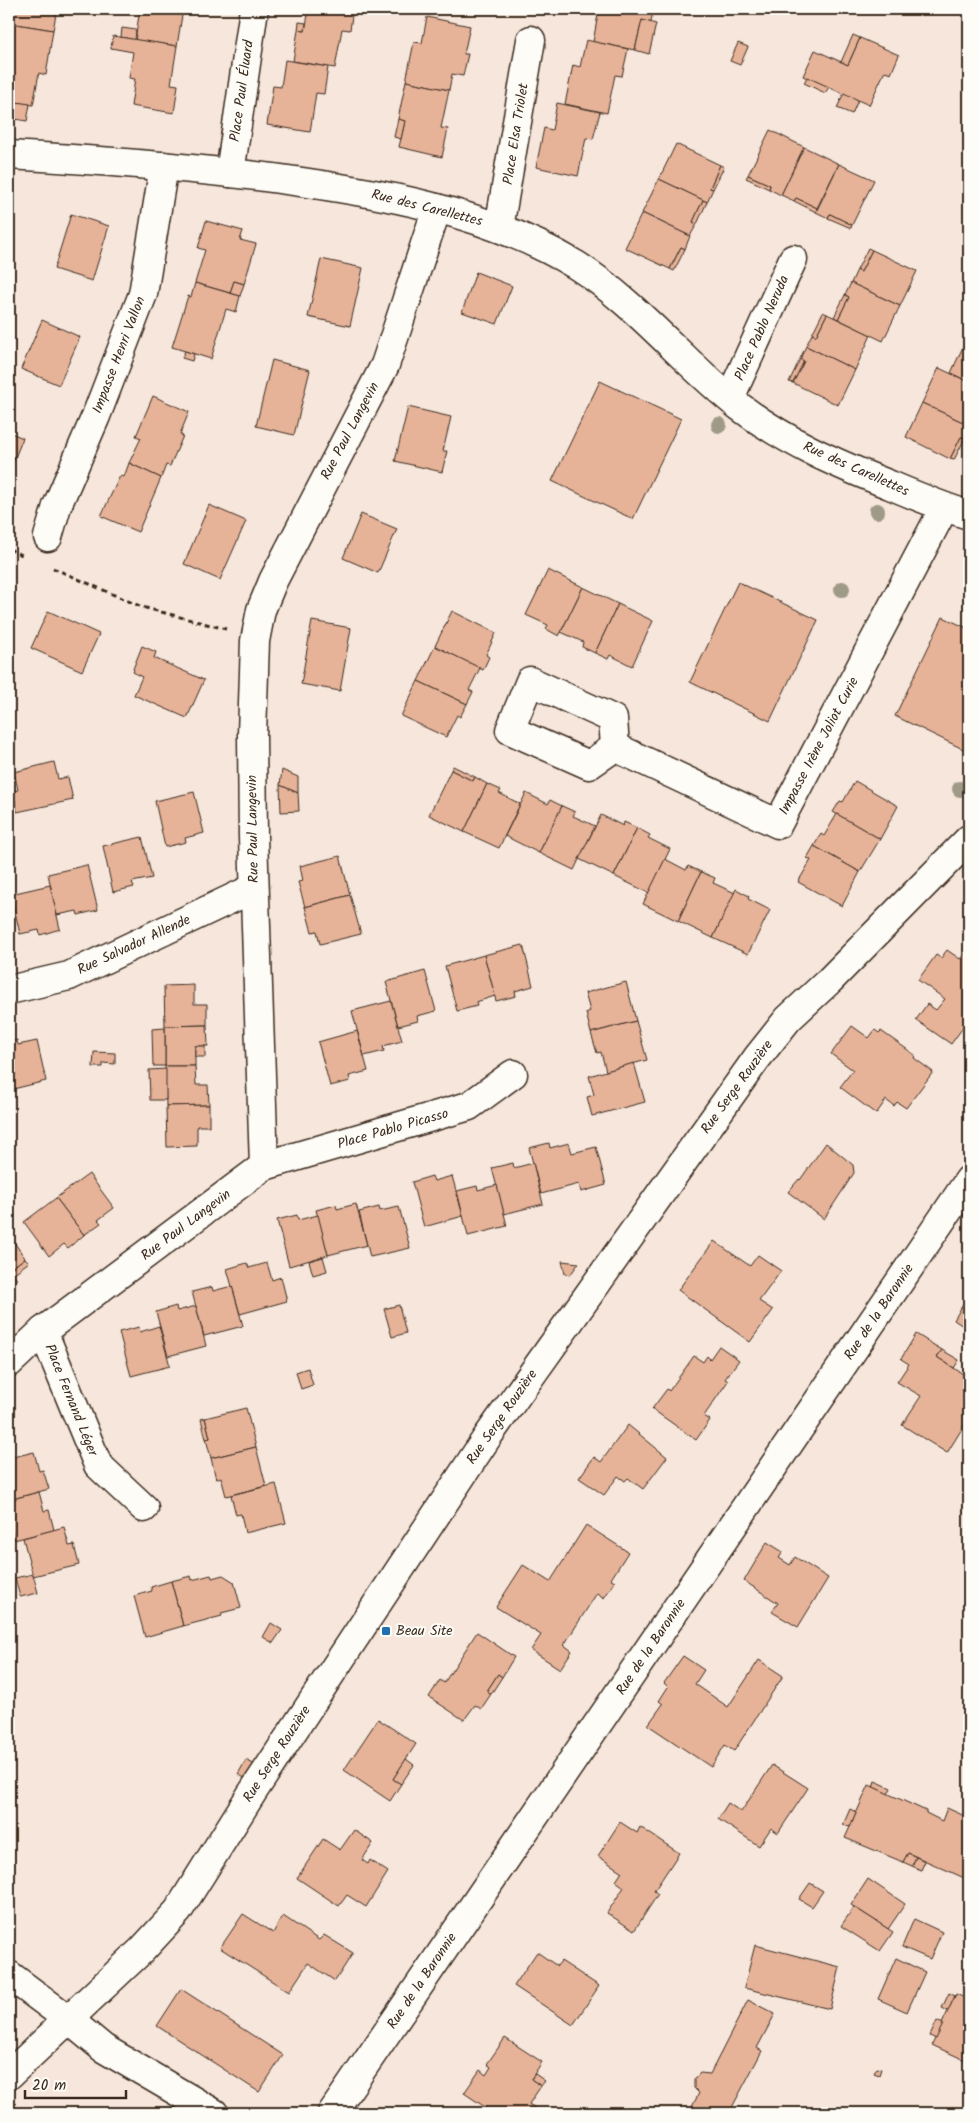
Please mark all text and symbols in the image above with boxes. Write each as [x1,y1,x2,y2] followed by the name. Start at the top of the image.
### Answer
[224,38,260,143] street label: Place Paul Éluard
[497,81,535,186] street label: Place Elsa Triolet
[369,184,485,232] street label: Rue des Carellettes
[729,272,795,384] street label: Place Pablo Neruda
[87,293,151,417] street label: Impasse Henri Vallon
[315,378,385,484] street label: Rue Paul Langevin
[800,436,912,502] street label: Rue des Carellettes
[773,672,865,819] street label: Impasse Irène Joliot Curie
[241,775,265,883] street label: Rue Paul Langevin
[74,909,195,981] street label: Rue Salvador Allende
[695,1035,779,1139] street label: Rue Serge Rouzière
[335,1103,451,1155] street label: Place Pablo Picasso
[136,1184,236,1266] street label: Rue Paul Langevin
[838,1259,920,1365] street label: Rue de la Baronnie
[38,1341,104,1461] street label: Place Fernand Léger
[461,1364,543,1469] street label: Rue Serge Rouzière
[610,1594,692,1700] street label: Rue de la Baronnie
[396,1620,453,1642] place label: Beau Site
[380,1625,392,1637] marker: Beau Site
[237,1701,317,1807] street label: Rue Serge Rouzière
[381,1928,463,2034] street label: Rue de la Baronnie
[25,2067,126,2099] scale bar
[32,2074,66,2098] text: 20 m

